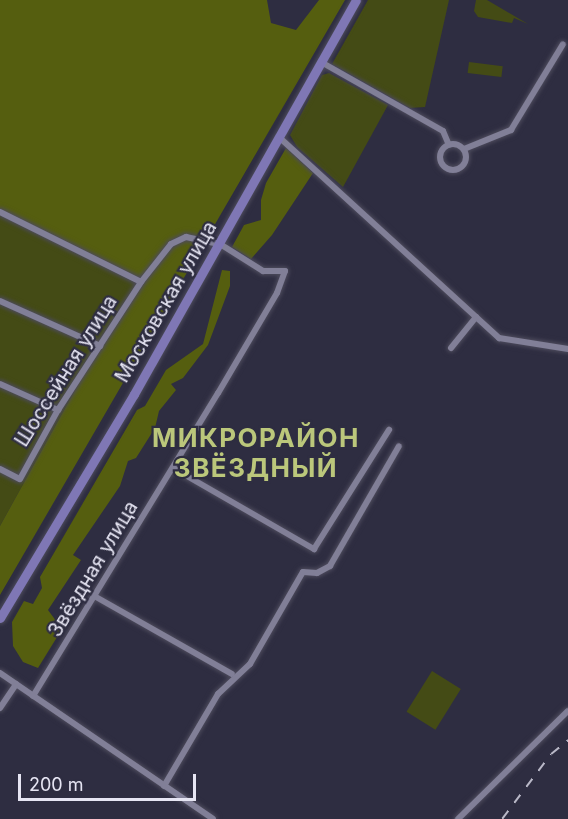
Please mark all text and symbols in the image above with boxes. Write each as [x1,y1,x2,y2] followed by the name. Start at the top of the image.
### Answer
[110,217,222,387] street label: Московская улица
[10,291,122,451] street label: Шоссейная улица
[152,422,360,484] district label: МИКРОРАЙОН ЗВЁЗДНЫЙ
[43,497,143,641] street label: Звёздная улица
[21,762,200,800] scale bar
[29,774,84,795] text: 200 m

